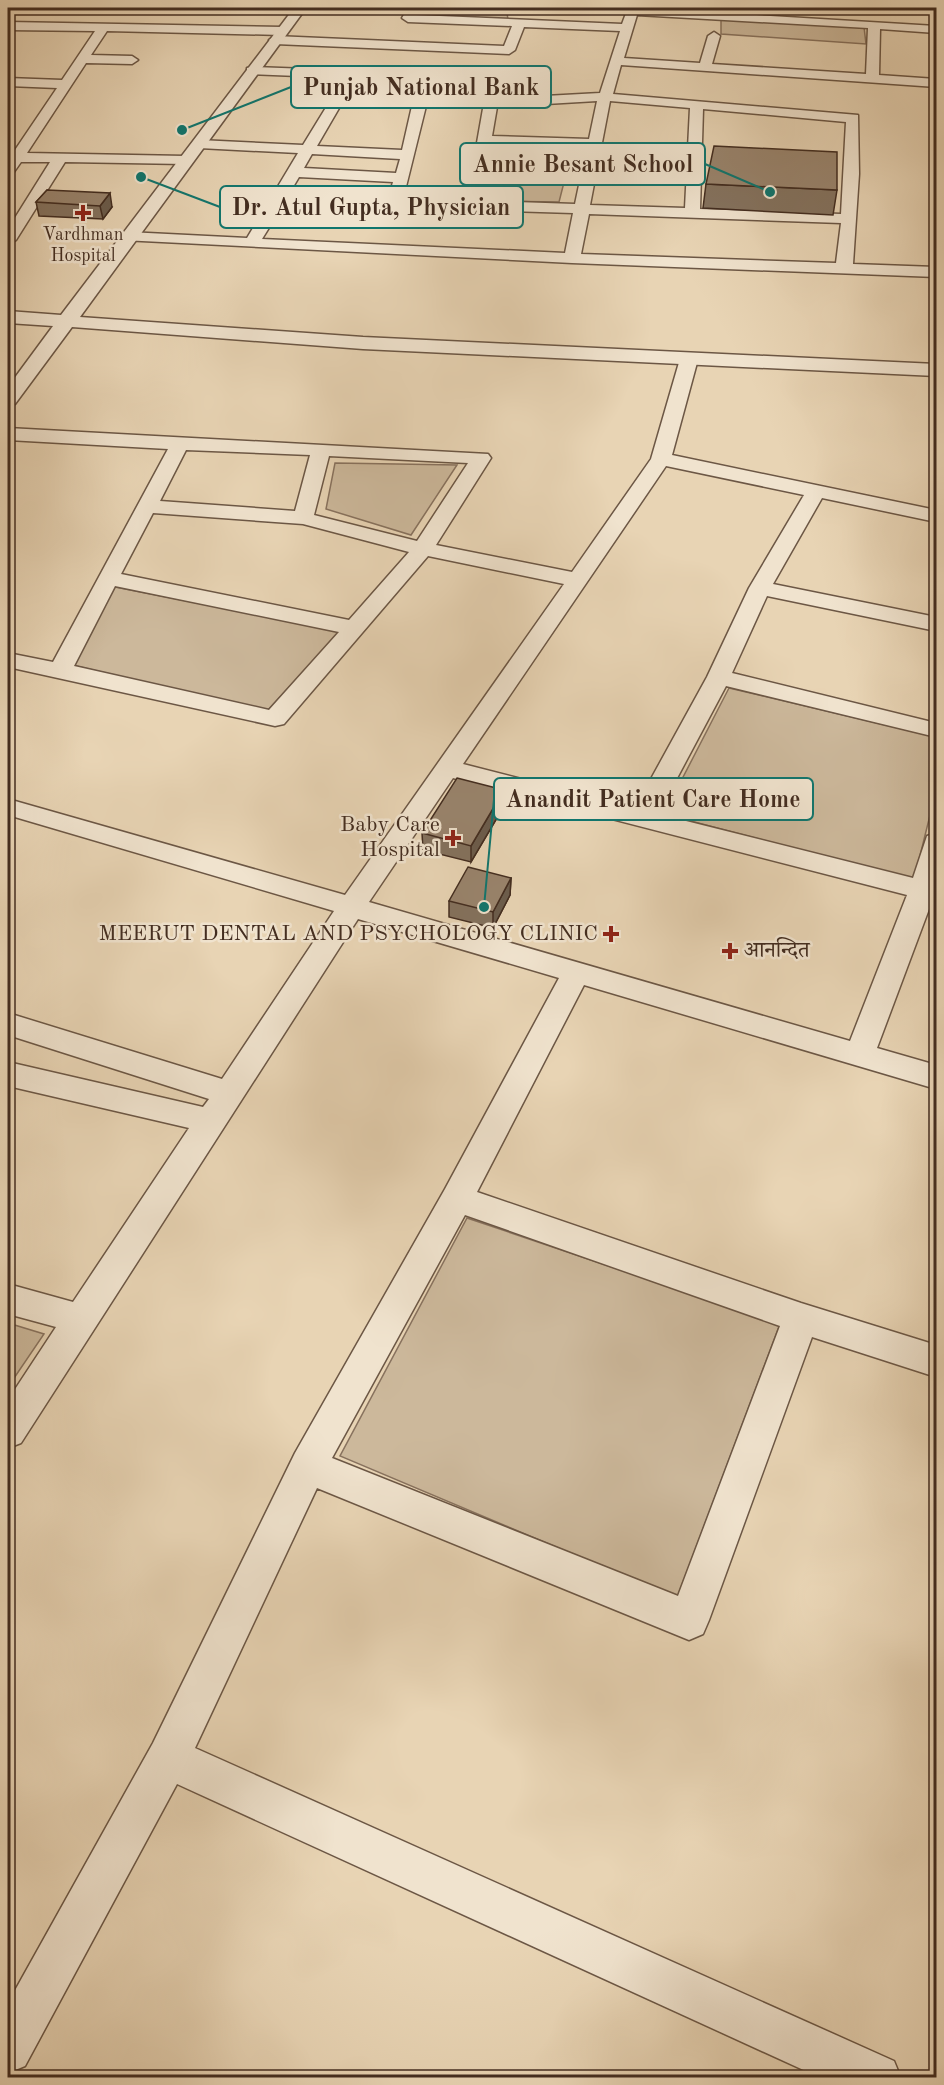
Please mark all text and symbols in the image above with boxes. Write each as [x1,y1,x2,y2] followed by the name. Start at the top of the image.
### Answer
[291,66,551,108] callout: Punjab National Bank
[303,77,539,101] text: Punjab National Bank
[460,143,705,185] callout: Annie Besant School
[473,154,693,178] text: Annie Besant School
[220,186,523,228] callout: Dr. Atul Gupta, Physician
[232,197,510,221] text: Dr. Atul Gupta, Physician
[74,204,92,222] marker: Vardhman Hospital
[43,226,124,265] place label: Vardhman Hospital
[494,778,813,820] callout: Anandit Patient Care Home
[505,789,801,813] text: Anandit Patient Care Home
[340,814,440,861] place label: Baby Care Hospital
[444,829,462,847] marker: Baby Care Hospital
[98,923,598,945] place label: MEERUT DENTAL AND PSYCHOLOGY CLINIC
[602,925,620,943] marker: MEERUT DENTAL AND PSYCHOLOGY CLINIC
[744,937,811,962] place label: आनन्दित
[721,942,739,960] marker: आनन्दित

